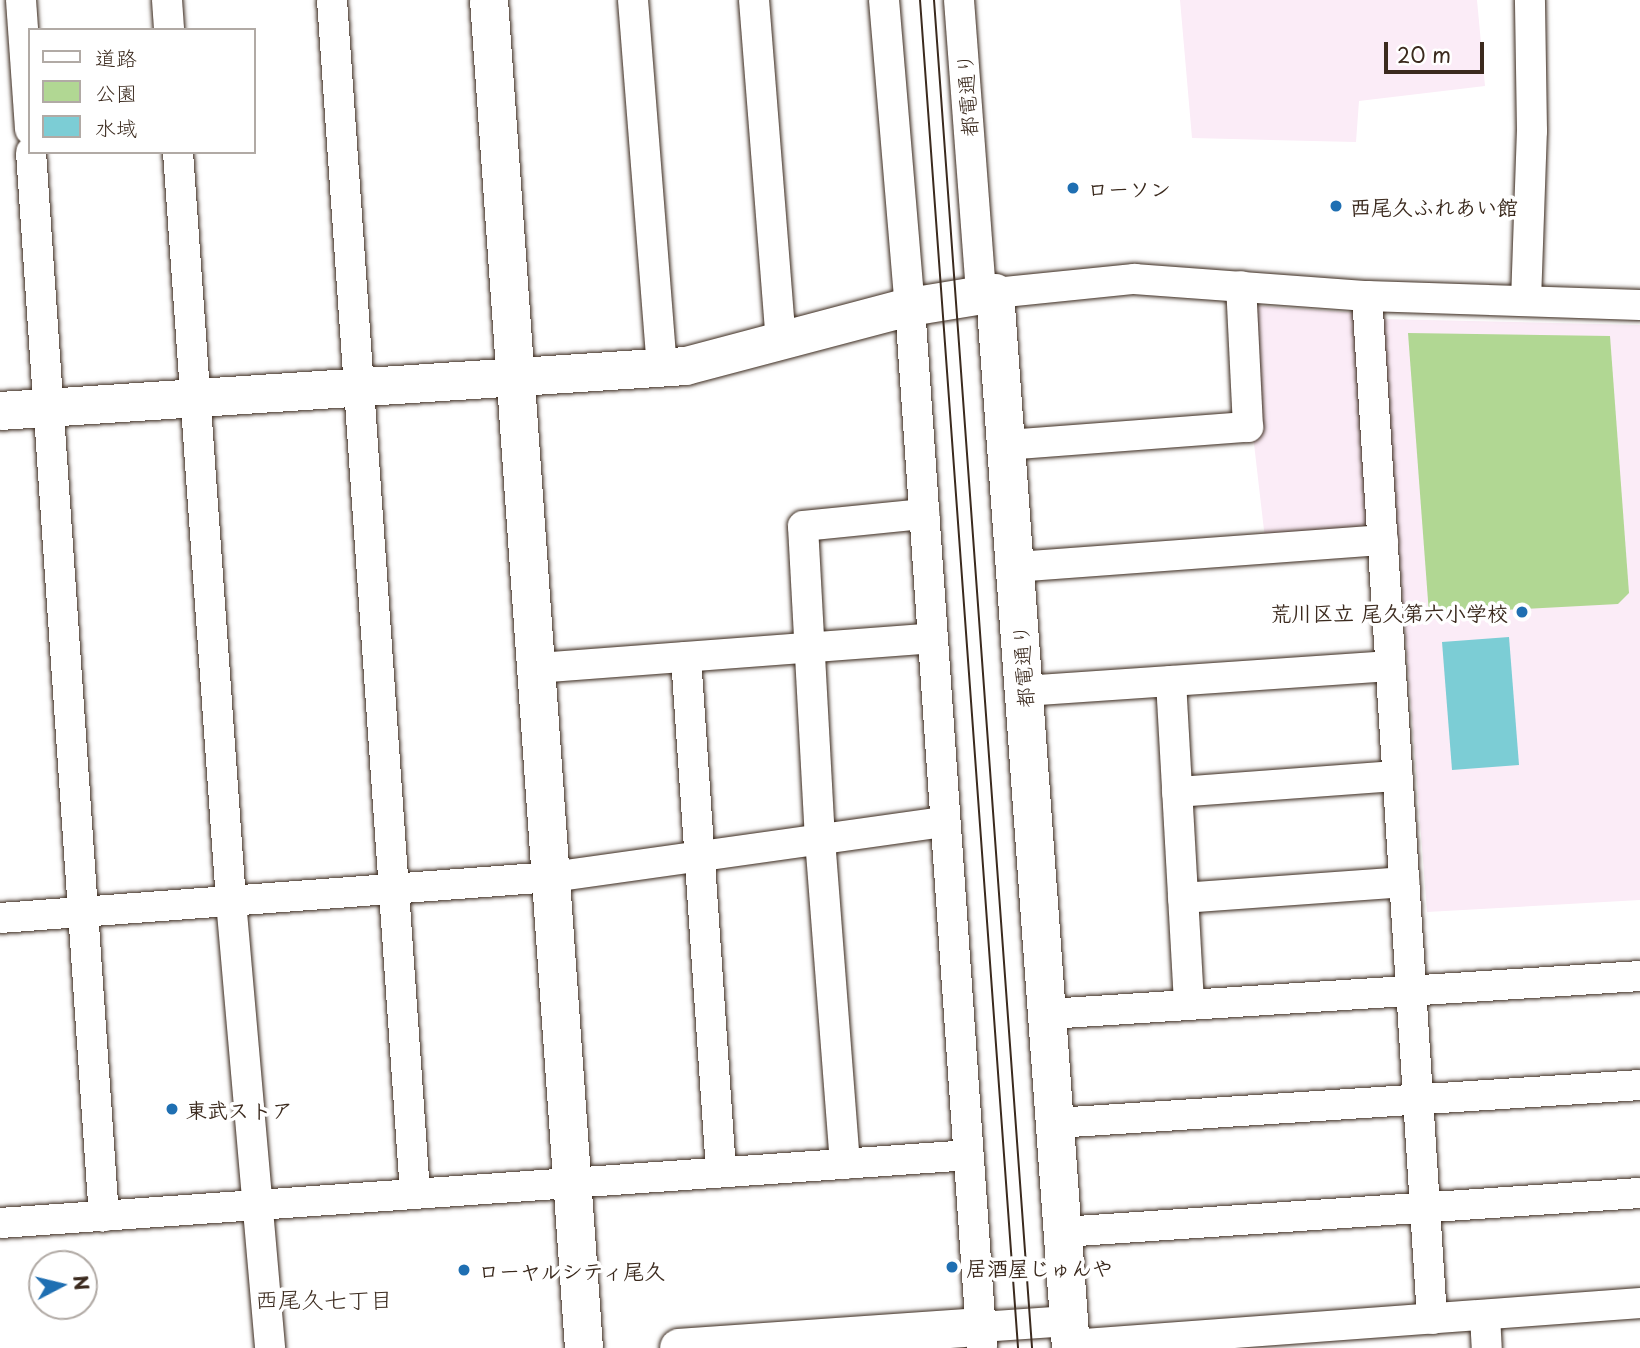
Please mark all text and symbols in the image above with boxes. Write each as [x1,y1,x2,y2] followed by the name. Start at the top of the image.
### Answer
[28,28,256,154] legend
[1388,28,1488,72] scale bar
[1397,38,1451,70] text: 20 m
[95,41,137,73] text: 道路
[951,52,981,138] street label: 都電通り
[95,76,137,108] text: 公園
[95,111,137,143] text: 水域
[1087,175,1171,201] place label: ローソン
[1065,180,1081,196] marker: ローソン
[1350,193,1518,219] place label: 西尾久ふれあい館
[1328,198,1344,214] marker: 西尾久ふれあい館
[1270,599,1508,625] place label: 荒川区立 尾久第六小学校
[1514,604,1530,620] marker: 荒川区立 尾久第六小学校
[1007,623,1037,709] street label: 都電通り
[186,1096,291,1122] place label: 東武ストア
[164,1101,180,1117] marker: 東武ストア
[28,1250,98,1320] north arrow
[966,1254,1113,1280] place label: 居酒屋じゅんや
[478,1257,667,1283] place label: ローヤルシティ尾久
[944,1259,960,1275] marker: 居酒屋じゅんや
[456,1262,472,1278] marker: ローヤルシティ尾久
[67,1274,97,1292] text: N
[255,1285,393,1313] district label: 西尾久七丁目

